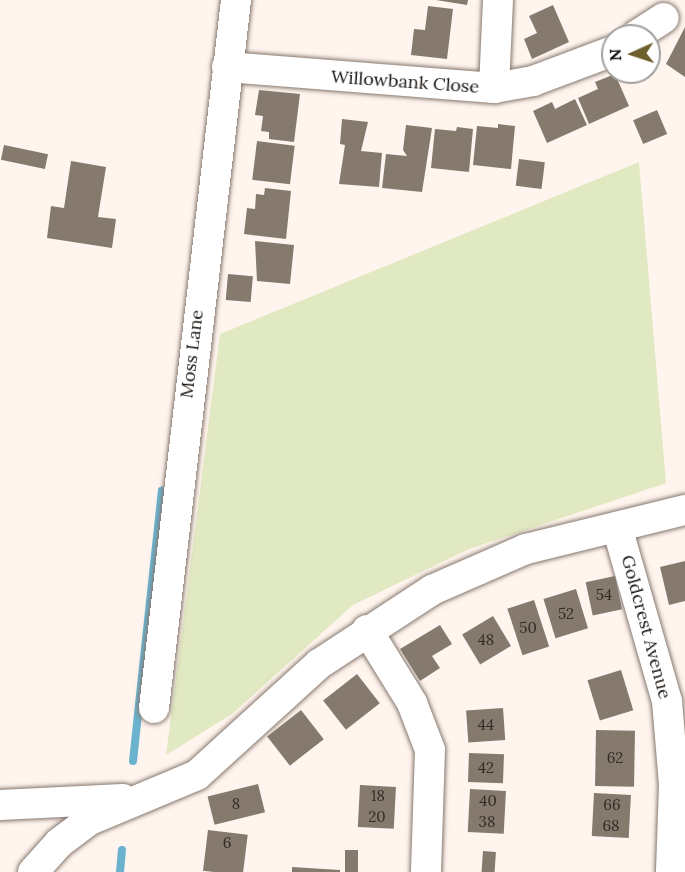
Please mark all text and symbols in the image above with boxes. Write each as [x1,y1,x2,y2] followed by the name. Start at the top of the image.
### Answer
[601,24,661,84] north arrow
[605,48,625,62] text: N
[330,66,480,98] street label: Willowbank Close
[176,308,208,400] street label: Moss Lane
[616,553,676,701] street label: Goldcrest Avenue
[596,586,612,604] house number: 54
[558,605,574,623] house number: 52
[519,619,537,637] house number: 50
[478,631,494,649] house number: 48
[478,716,494,734] house number: 44
[607,749,623,767] house number: 62
[478,759,494,777] house number: 42
[371,787,385,805] house number: 18
[479,792,497,810] house number: 40
[232,795,240,813] house number: 8
[603,796,621,814] house number: 66
[368,808,386,826] house number: 20
[479,813,495,831] house number: 38
[602,817,620,835] house number: 68
[223,834,231,852] house number: 6

